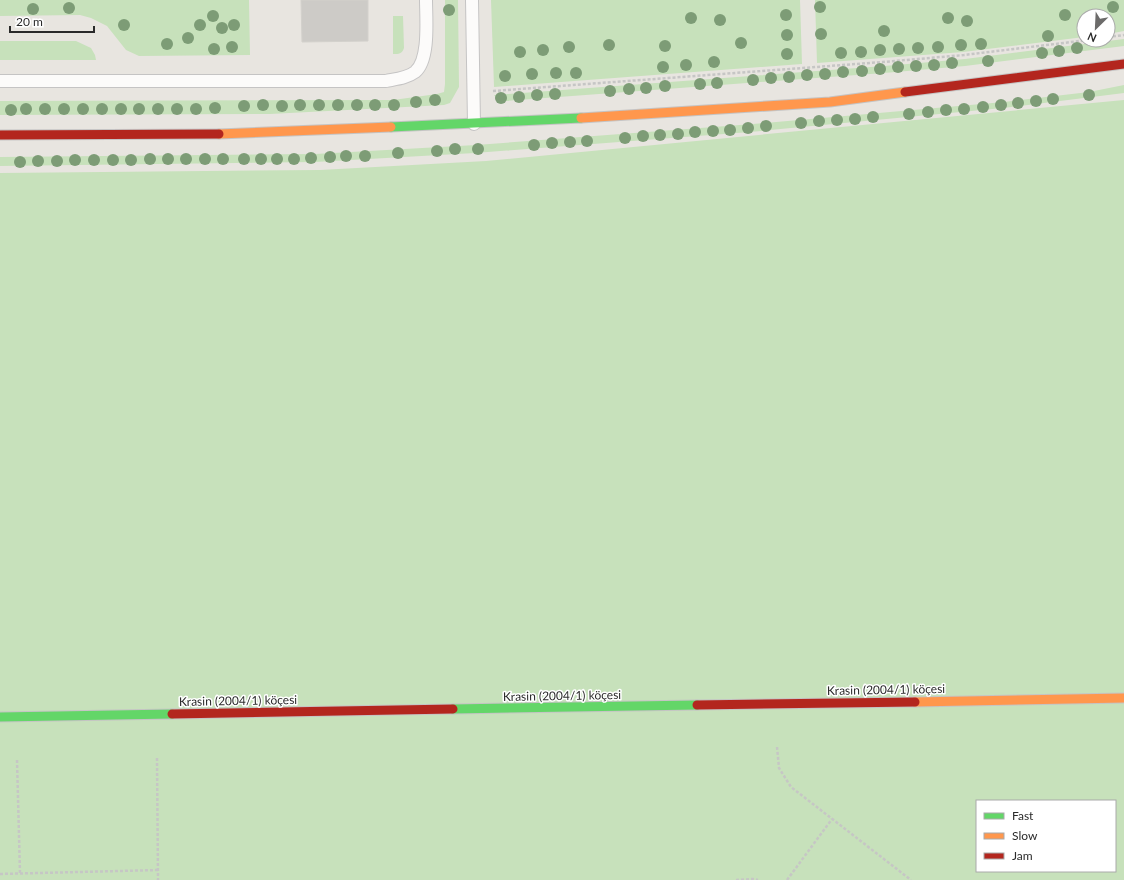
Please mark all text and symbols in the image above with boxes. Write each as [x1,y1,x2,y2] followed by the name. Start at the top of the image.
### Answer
[10,8,94,34] scale bar
[1076,8,1116,48] north arrow
[16,14,43,29] text: 20 m
[1085,30,1098,45] text: N
[827,681,945,698] street label: Krasin (2004/1) köçesi
[503,687,621,704] street label: Krasin (2004/1) köçesi
[179,692,297,709] street label: Krasin (2004/1) köçesi
[976,800,1116,872] legend
[1012,808,1034,823] text: Fast
[1012,828,1038,843] text: Slow
[1012,848,1033,863] text: Jam

